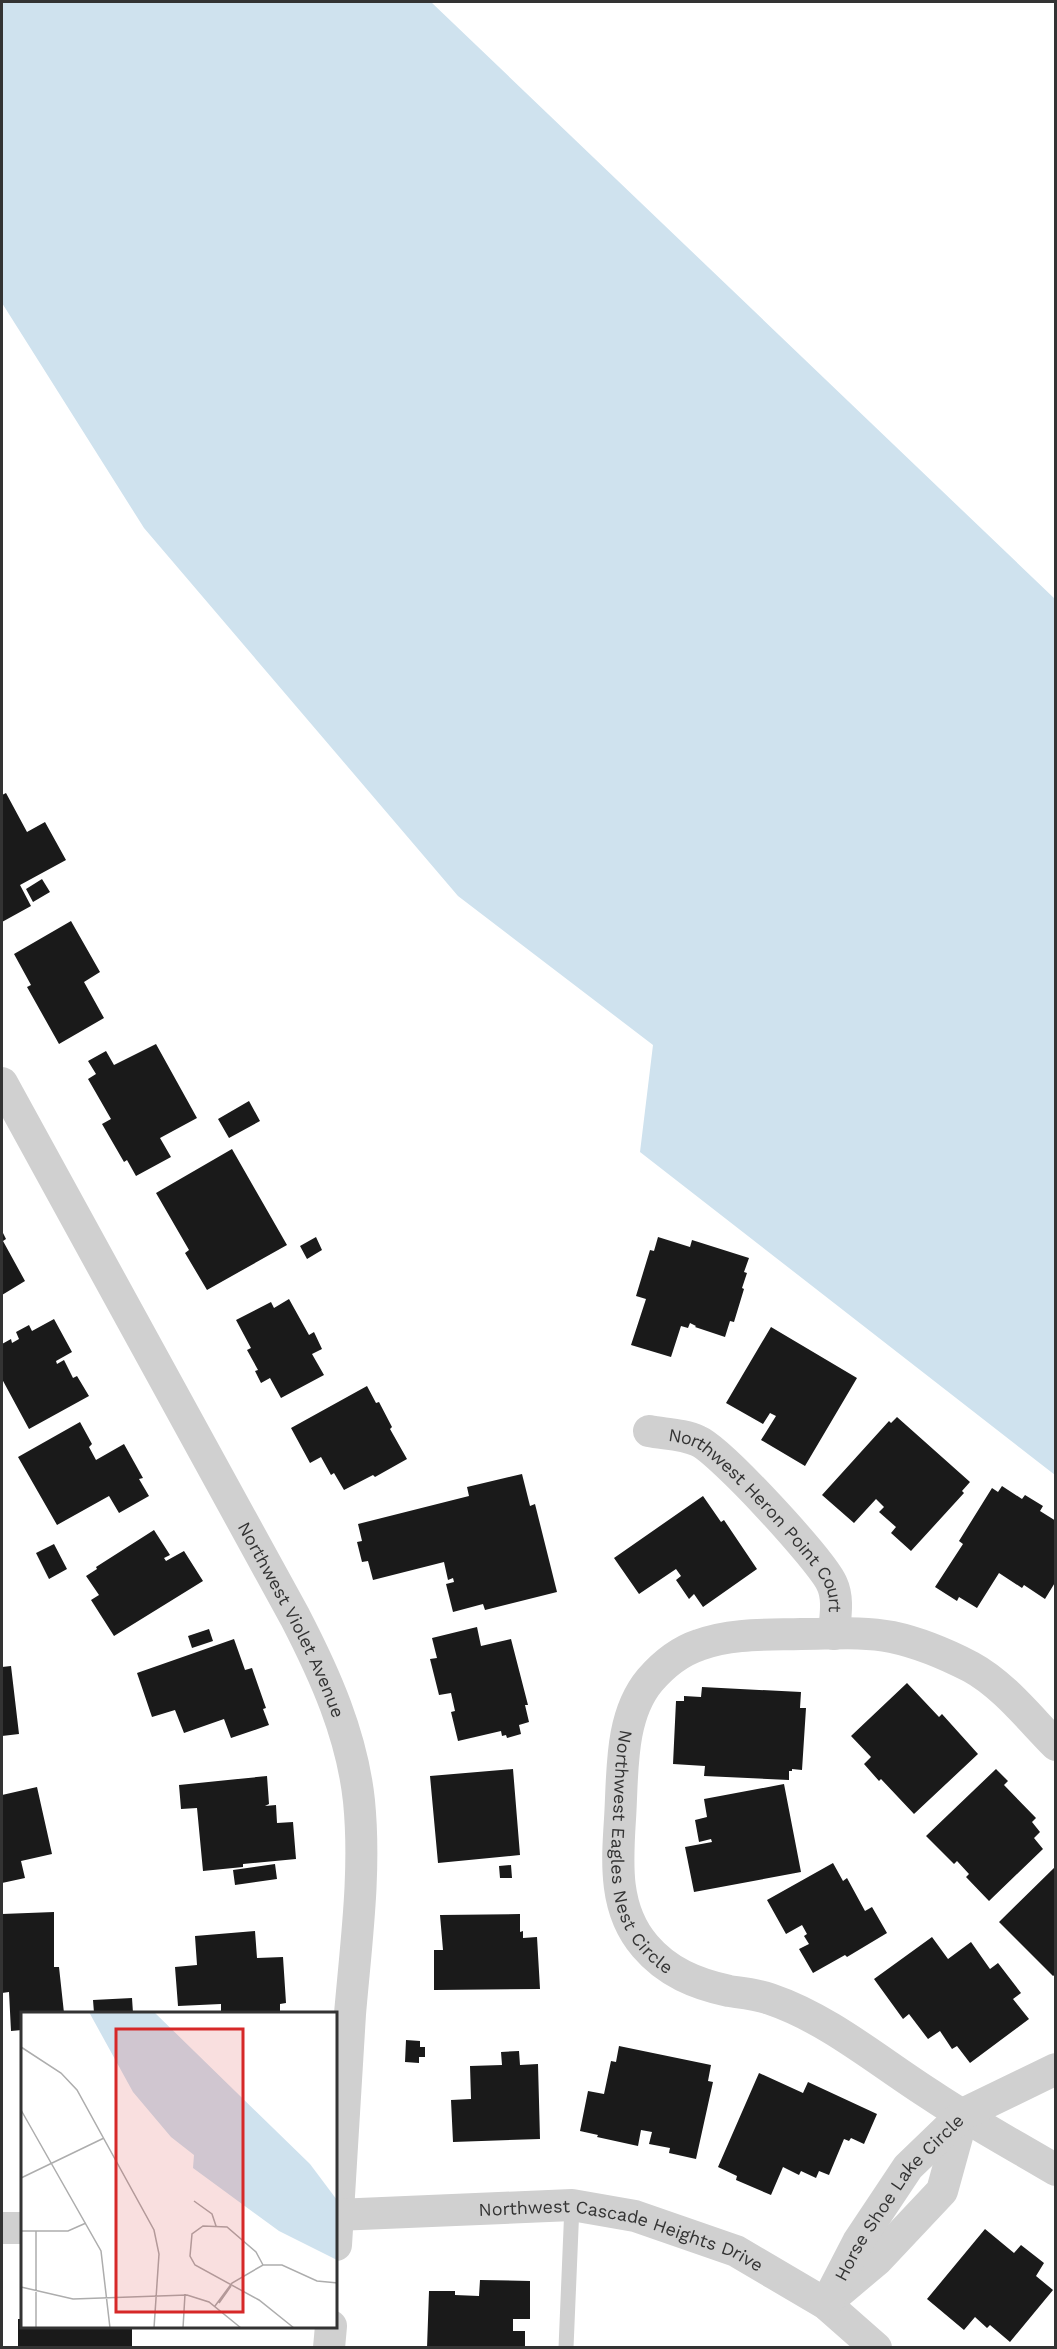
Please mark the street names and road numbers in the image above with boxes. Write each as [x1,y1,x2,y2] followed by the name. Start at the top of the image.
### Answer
[667,1423,847,1613] street label: Northwest Heron Point Court
[234,1518,349,1720] street label: Northwest Violet Avenue
[608,1728,677,1978] street label: Northwest Eagles Nest Circle
[829,2109,967,2284] street label: Horse Shoe Lake Circle
[478,2194,767,2275] street label: Northwest Cascade Heights Drive

